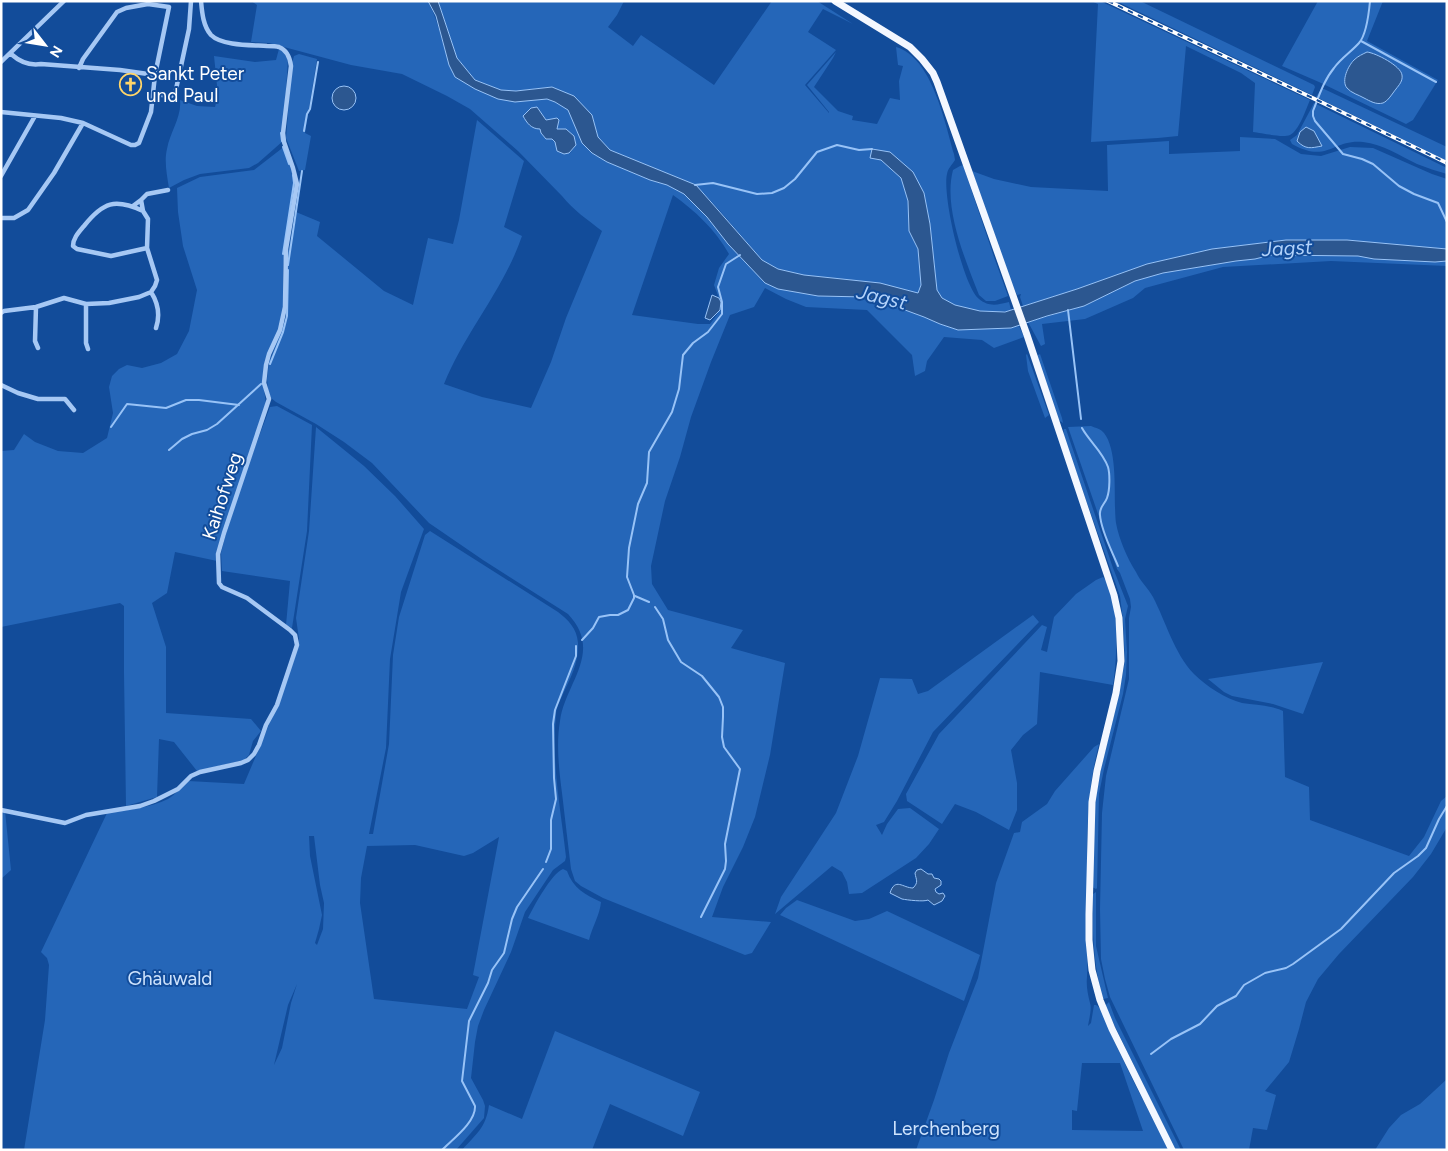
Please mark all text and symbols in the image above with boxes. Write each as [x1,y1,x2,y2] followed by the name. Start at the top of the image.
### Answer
[20,20,70,70] north arrow
[46,42,66,60] text: N
[146,62,245,107] place label: Sankt Peter und Paul
[118,72,142,96] church icon: Sankt Peter und Paul
[1260,235,1313,261] water label: Jagst
[853,279,910,315] water label: Jagst
[197,449,247,543] street label: Kaihofweg
[128,967,213,990] park label: Ghäuwald
[892,1117,1000,1140] park label: Lerchenberg

